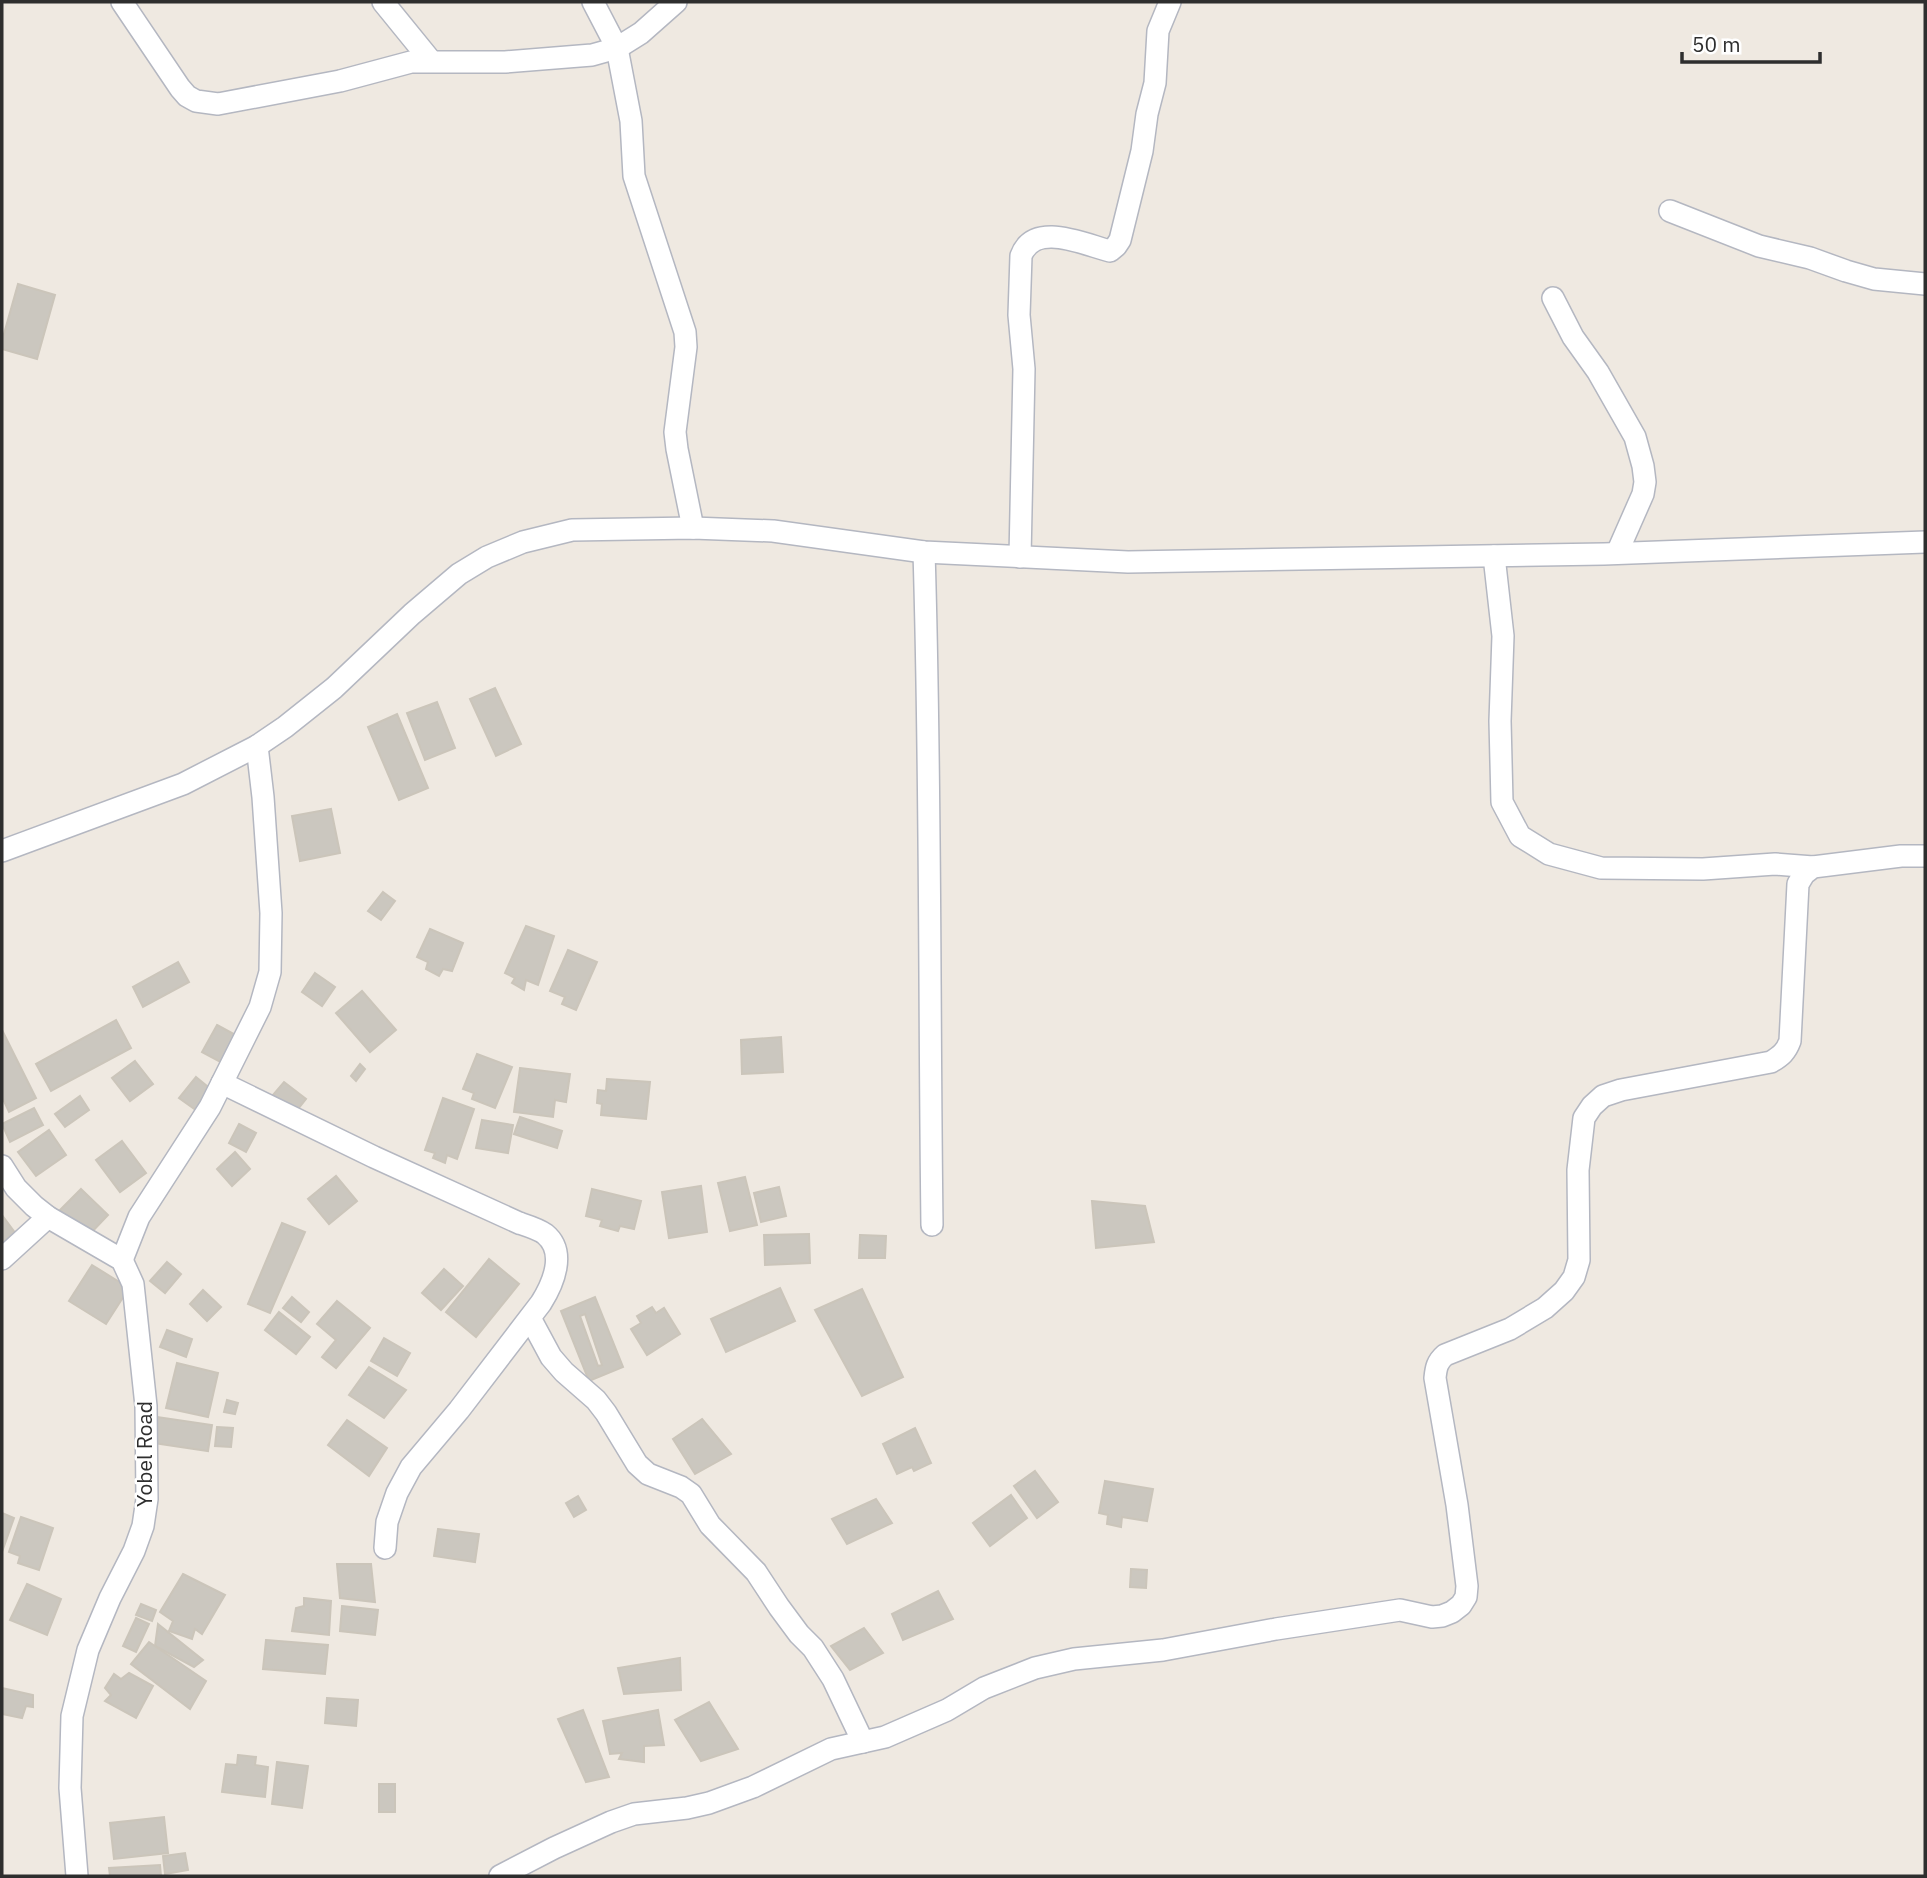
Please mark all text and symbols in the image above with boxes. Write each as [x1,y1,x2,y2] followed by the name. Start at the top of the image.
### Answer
[1682,21,1820,65] scale bar
[1692,30,1741,58] text: 50 m
[130,1401,158,1507] street label: Yobel Road

